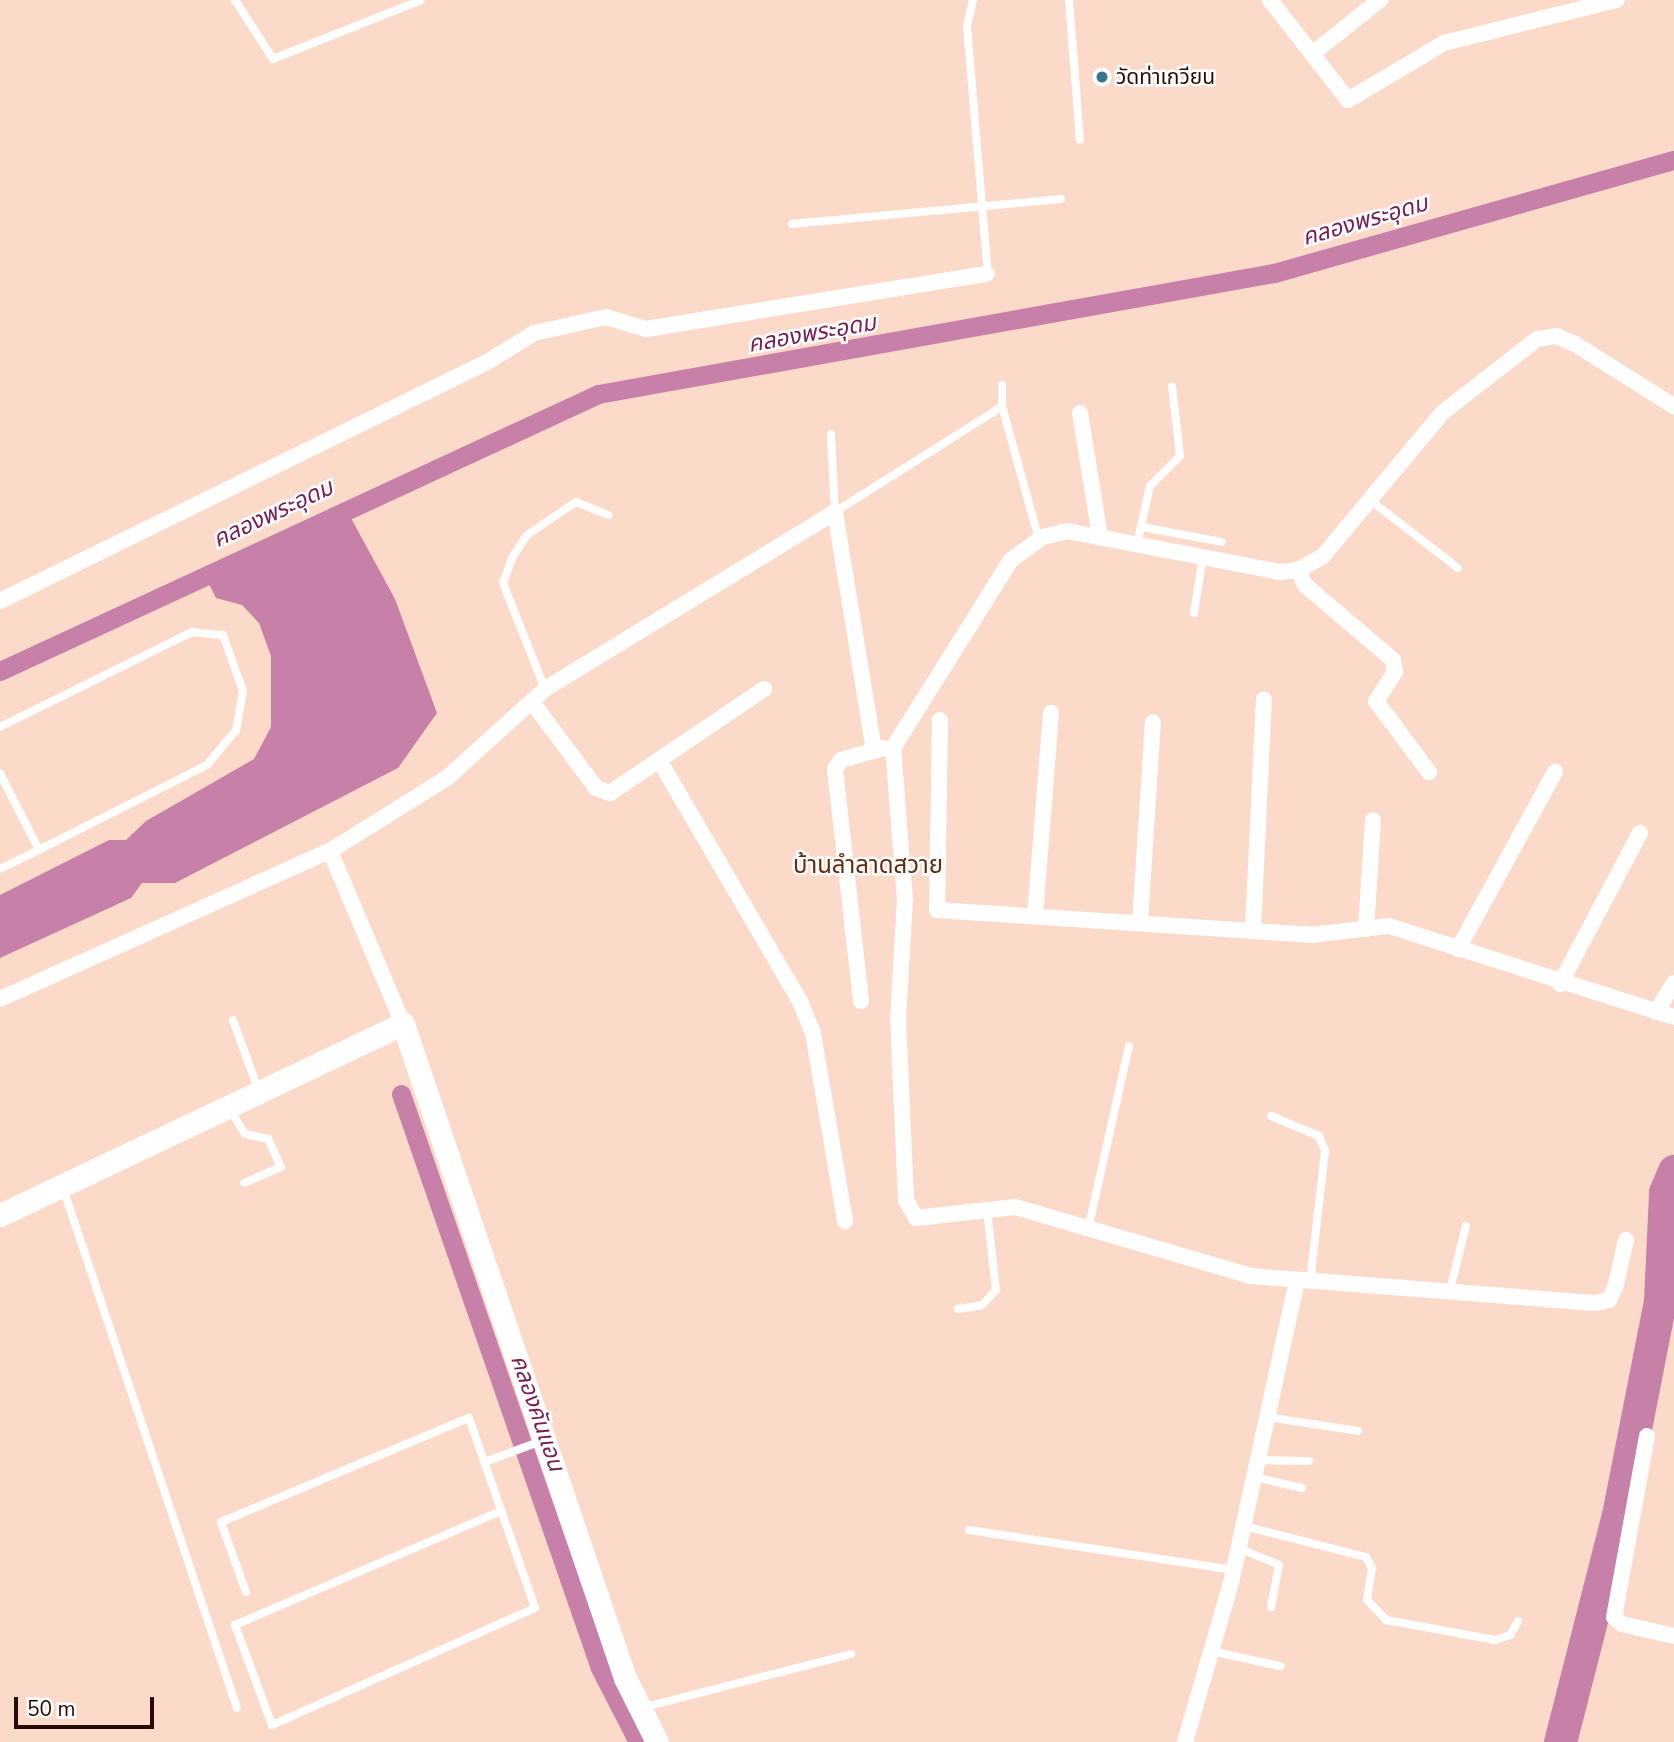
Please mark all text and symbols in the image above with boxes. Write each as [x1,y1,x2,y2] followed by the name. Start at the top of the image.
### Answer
[1116,64,1215,90] place label: วัดท่าเกวียน
[1094,69,1110,85] marker: วัดท่าเกวียน
[1299,190,1431,252] water label: คลองพระอุดม
[746,309,878,359] water label: คลองพระอุดม
[209,474,337,554] water label: คลองพระอุดม
[793,852,943,880] district label: บ้านลำลาดสวาย
[504,1351,570,1475] water label: คลองคันแอน
[18,1682,158,1726] scale bar
[27,1695,76,1723] text: 50 m

